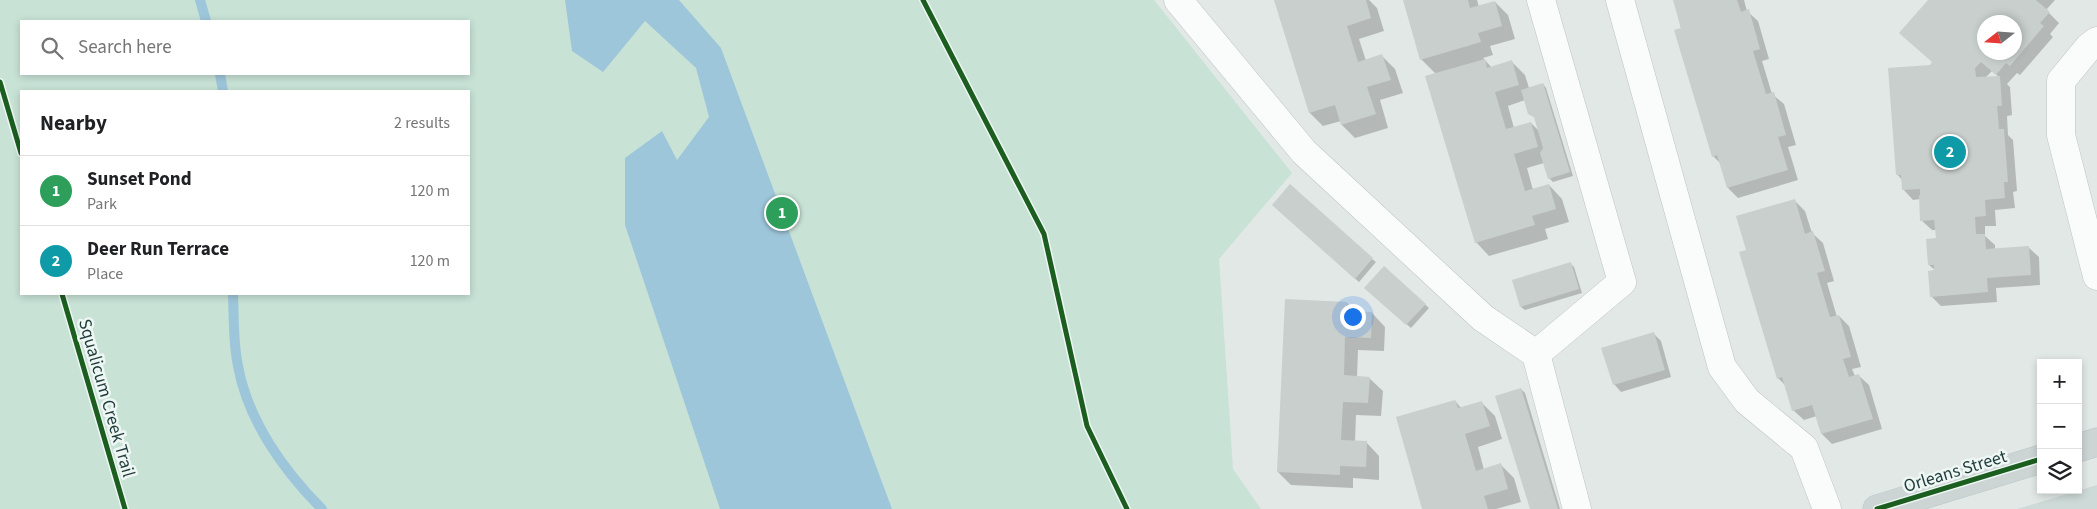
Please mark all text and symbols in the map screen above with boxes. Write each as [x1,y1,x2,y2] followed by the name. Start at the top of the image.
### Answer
[1977,15,2022,60] north arrow
[20,20,470,75] search box
[38,34,66,62] icon: search
[78,34,172,61] text: Search here
[40,108,107,138] text: Nearby
[394,112,450,134] text: 2 results
[1934,133,1966,171] pin: 2
[87,166,192,193] text: Sunset Pond
[52,180,60,202] text: 1
[410,180,450,202] text: 120 m
[87,193,117,215] text: Park
[766,194,798,232] pin: 1
[87,236,229,263] text: Deer Run Terrace
[52,250,60,272] text: 2
[410,250,450,272] text: 120 m
[87,263,123,285] text: Place
[1340,304,1366,330] your location
[72,316,141,480] street label: Squalicum Creek Trail
[2037,359,2082,494] map controls
[2037,359,2082,404] button: +
[2037,404,2082,449] button: −
[1901,444,2010,499] street label: Orleans Street
[2037,449,2082,494] button: layers

